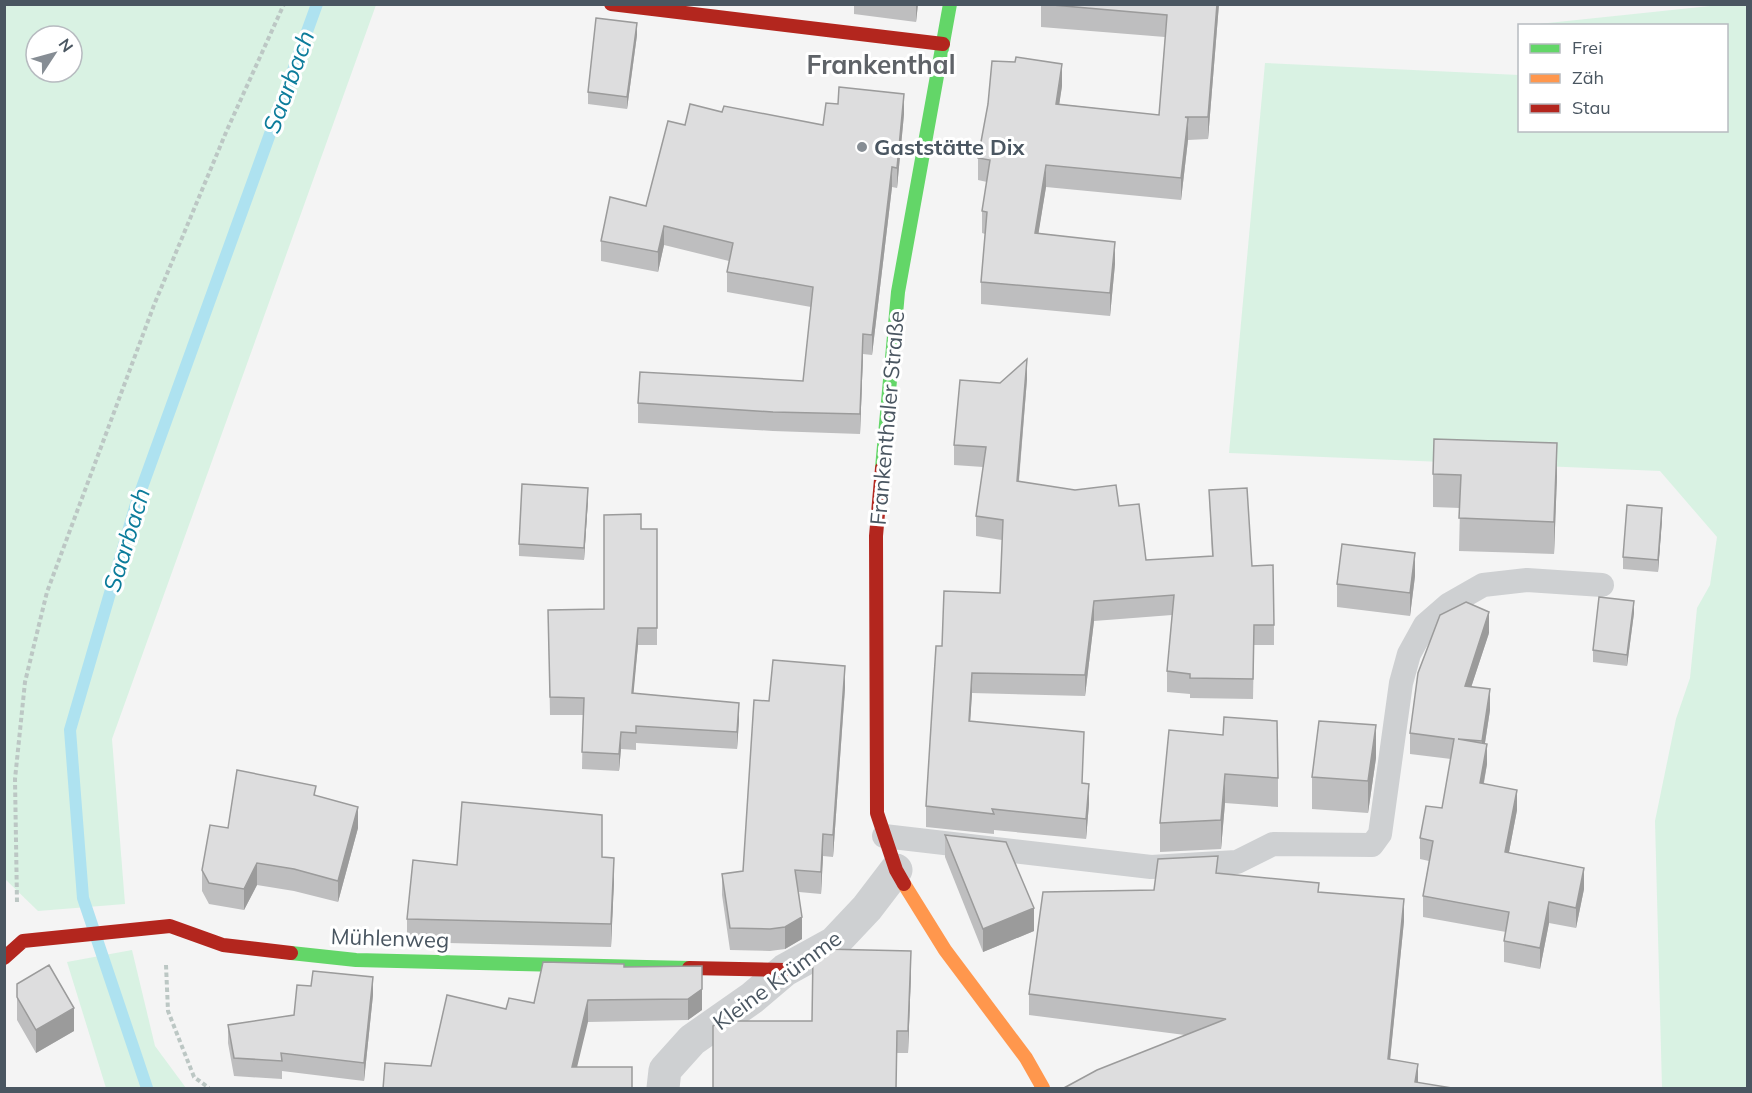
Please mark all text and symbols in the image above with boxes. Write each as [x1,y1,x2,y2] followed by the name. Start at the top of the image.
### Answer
[24,24,84,84] north arrow
[1518,24,1728,132] legend
[256,26,320,137] water label: Saarbach
[54,34,78,56] text: N
[1572,36,1602,59] text: Frei
[807,48,955,81] district label: Frankenthal
[1572,66,1604,89] text: Zäh
[1572,96,1611,119] text: Stau
[874,133,1026,161] place label: Gaststätte Dix
[855,140,869,154] marker: Gaststätte Dix
[864,310,910,526] street label: Frankenthaler Straße
[96,484,156,595] water label: Saarbach
[330,922,450,954] street label: Mühlenweg
[707,924,847,1036] street label: Kleine Krümme

